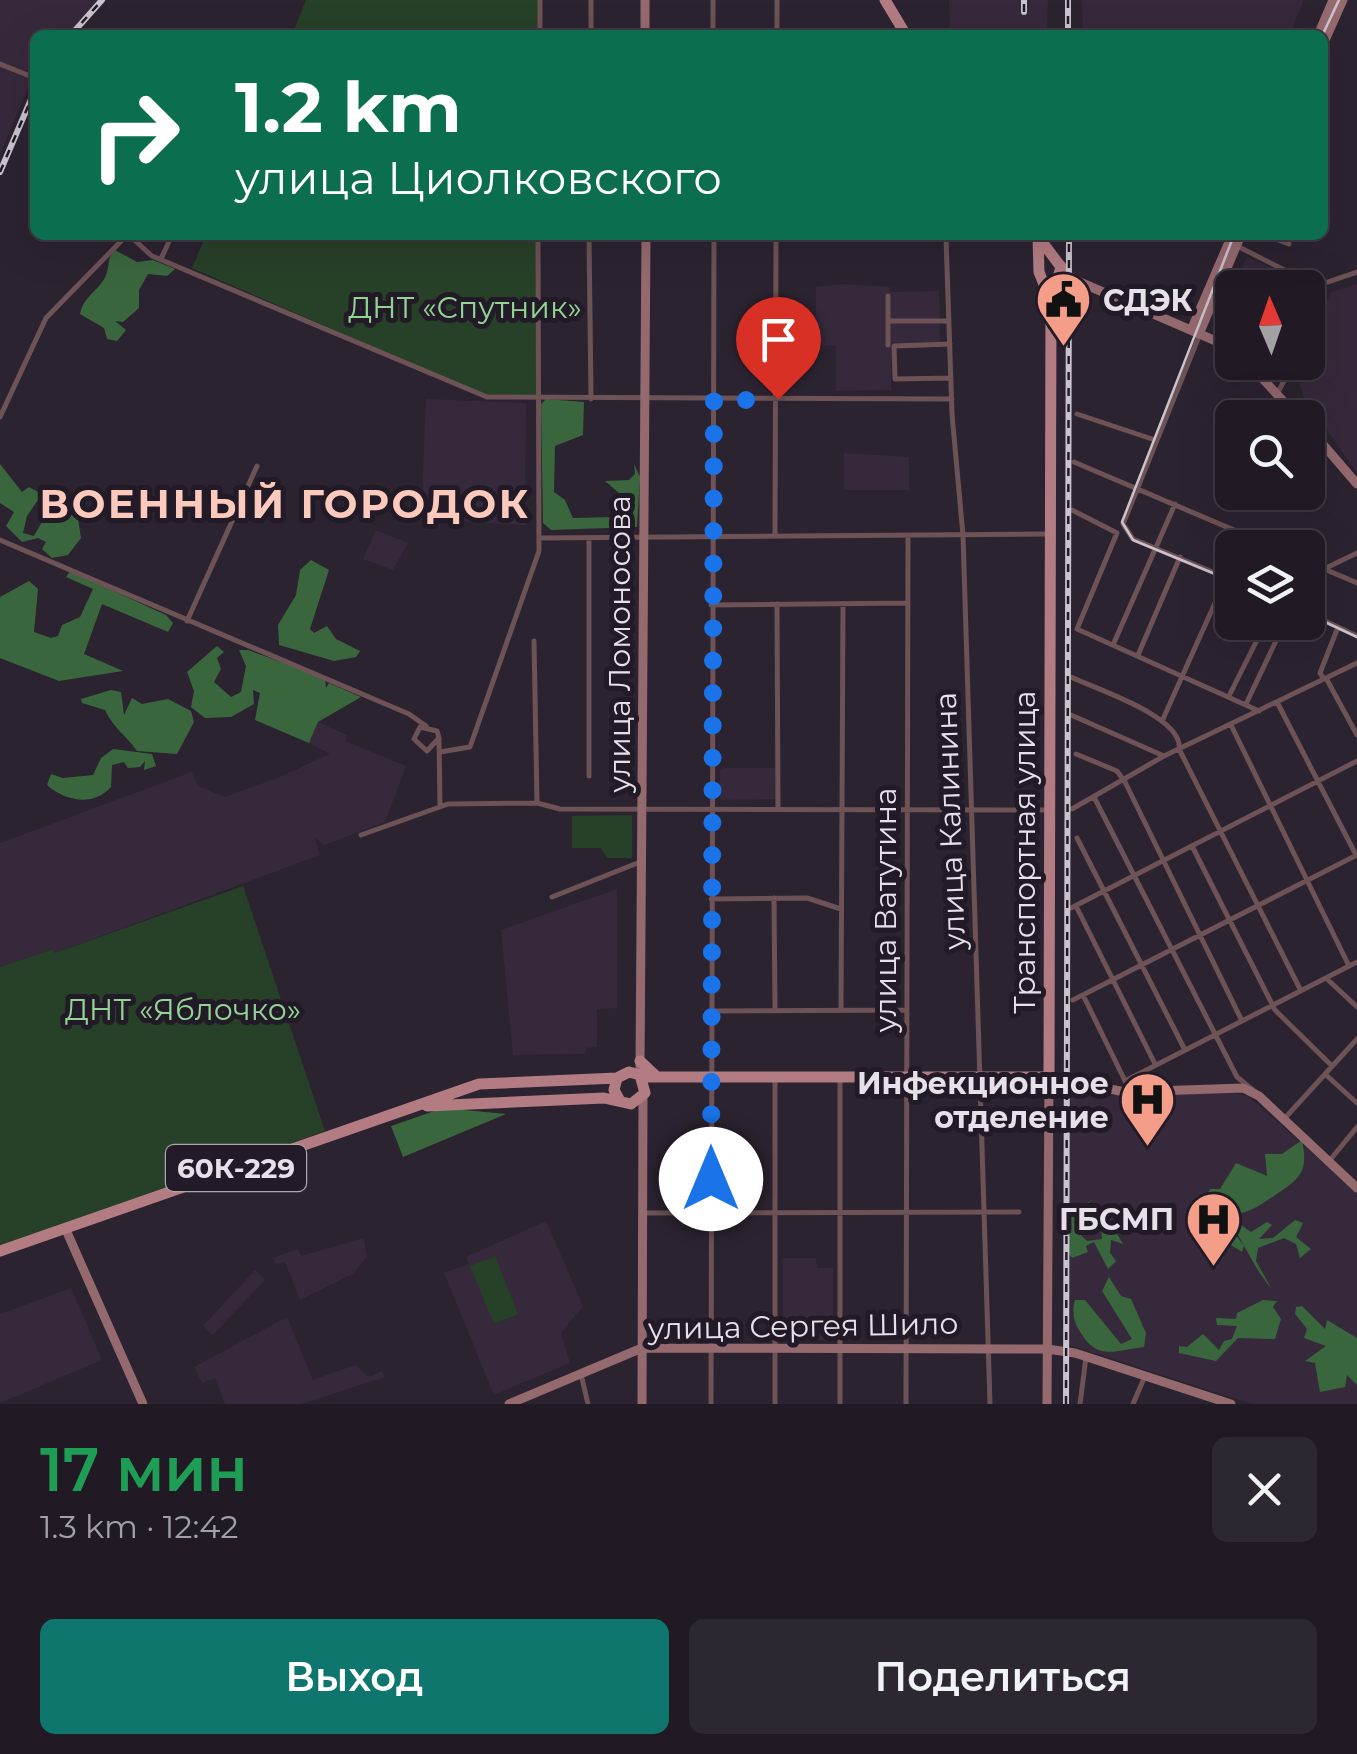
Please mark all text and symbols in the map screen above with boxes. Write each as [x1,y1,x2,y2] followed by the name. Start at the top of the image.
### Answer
[235,64,462,150] text: 1.2 km
[70,70,200,200] icon: right
[235,150,722,205] text: улица Циолковского
[1034,270,1094,349] public building icon: СДЭК
[1215,270,1325,380] north arrow
[1215,270,1325,640] map controls
[1103,282,1193,319] place label: СДЭК
[348,289,582,326] park label: ДНТ «Спутник»
[736,297,821,400] pin
[751,312,806,367] icon: arrive
[1215,400,1325,510] button: search
[39,479,531,528] district label: ВОЕННЫЙ ГОРОДОК
[601,495,638,794] street label: улица Ломоносова
[1215,530,1325,640] button: layers
[1006,690,1043,1014] street label: Транспортная улица
[927,692,973,951] street label: улица Калинина
[867,788,904,1033] street label: улица Ватутина
[65,991,301,1028] park label: ДНТ «Яблочко»
[857,1065,1109,1136] place label: Инфекционное отделение
[1118,1070,1178,1149] hospital icon: Инфекционное отделение
[659,1127,763,1231] position arrow
[166,1145,306,1191] road number: 60К-229
[1183,1189,1243,1268] hospital icon: ГБСМП
[1059,1201,1174,1238] place label: ГБСМП
[646,1305,959,1347] street label: улица Сергея Шило
[40,1433,248,1506] text: 17 мин
[1212,1437,1317,1542] button: close
[40,1507,239,1546] text: 1.3 km · 12:42
[40,1619,669,1734] button: Выход
[689,1619,1317,1734] button: Поделиться

